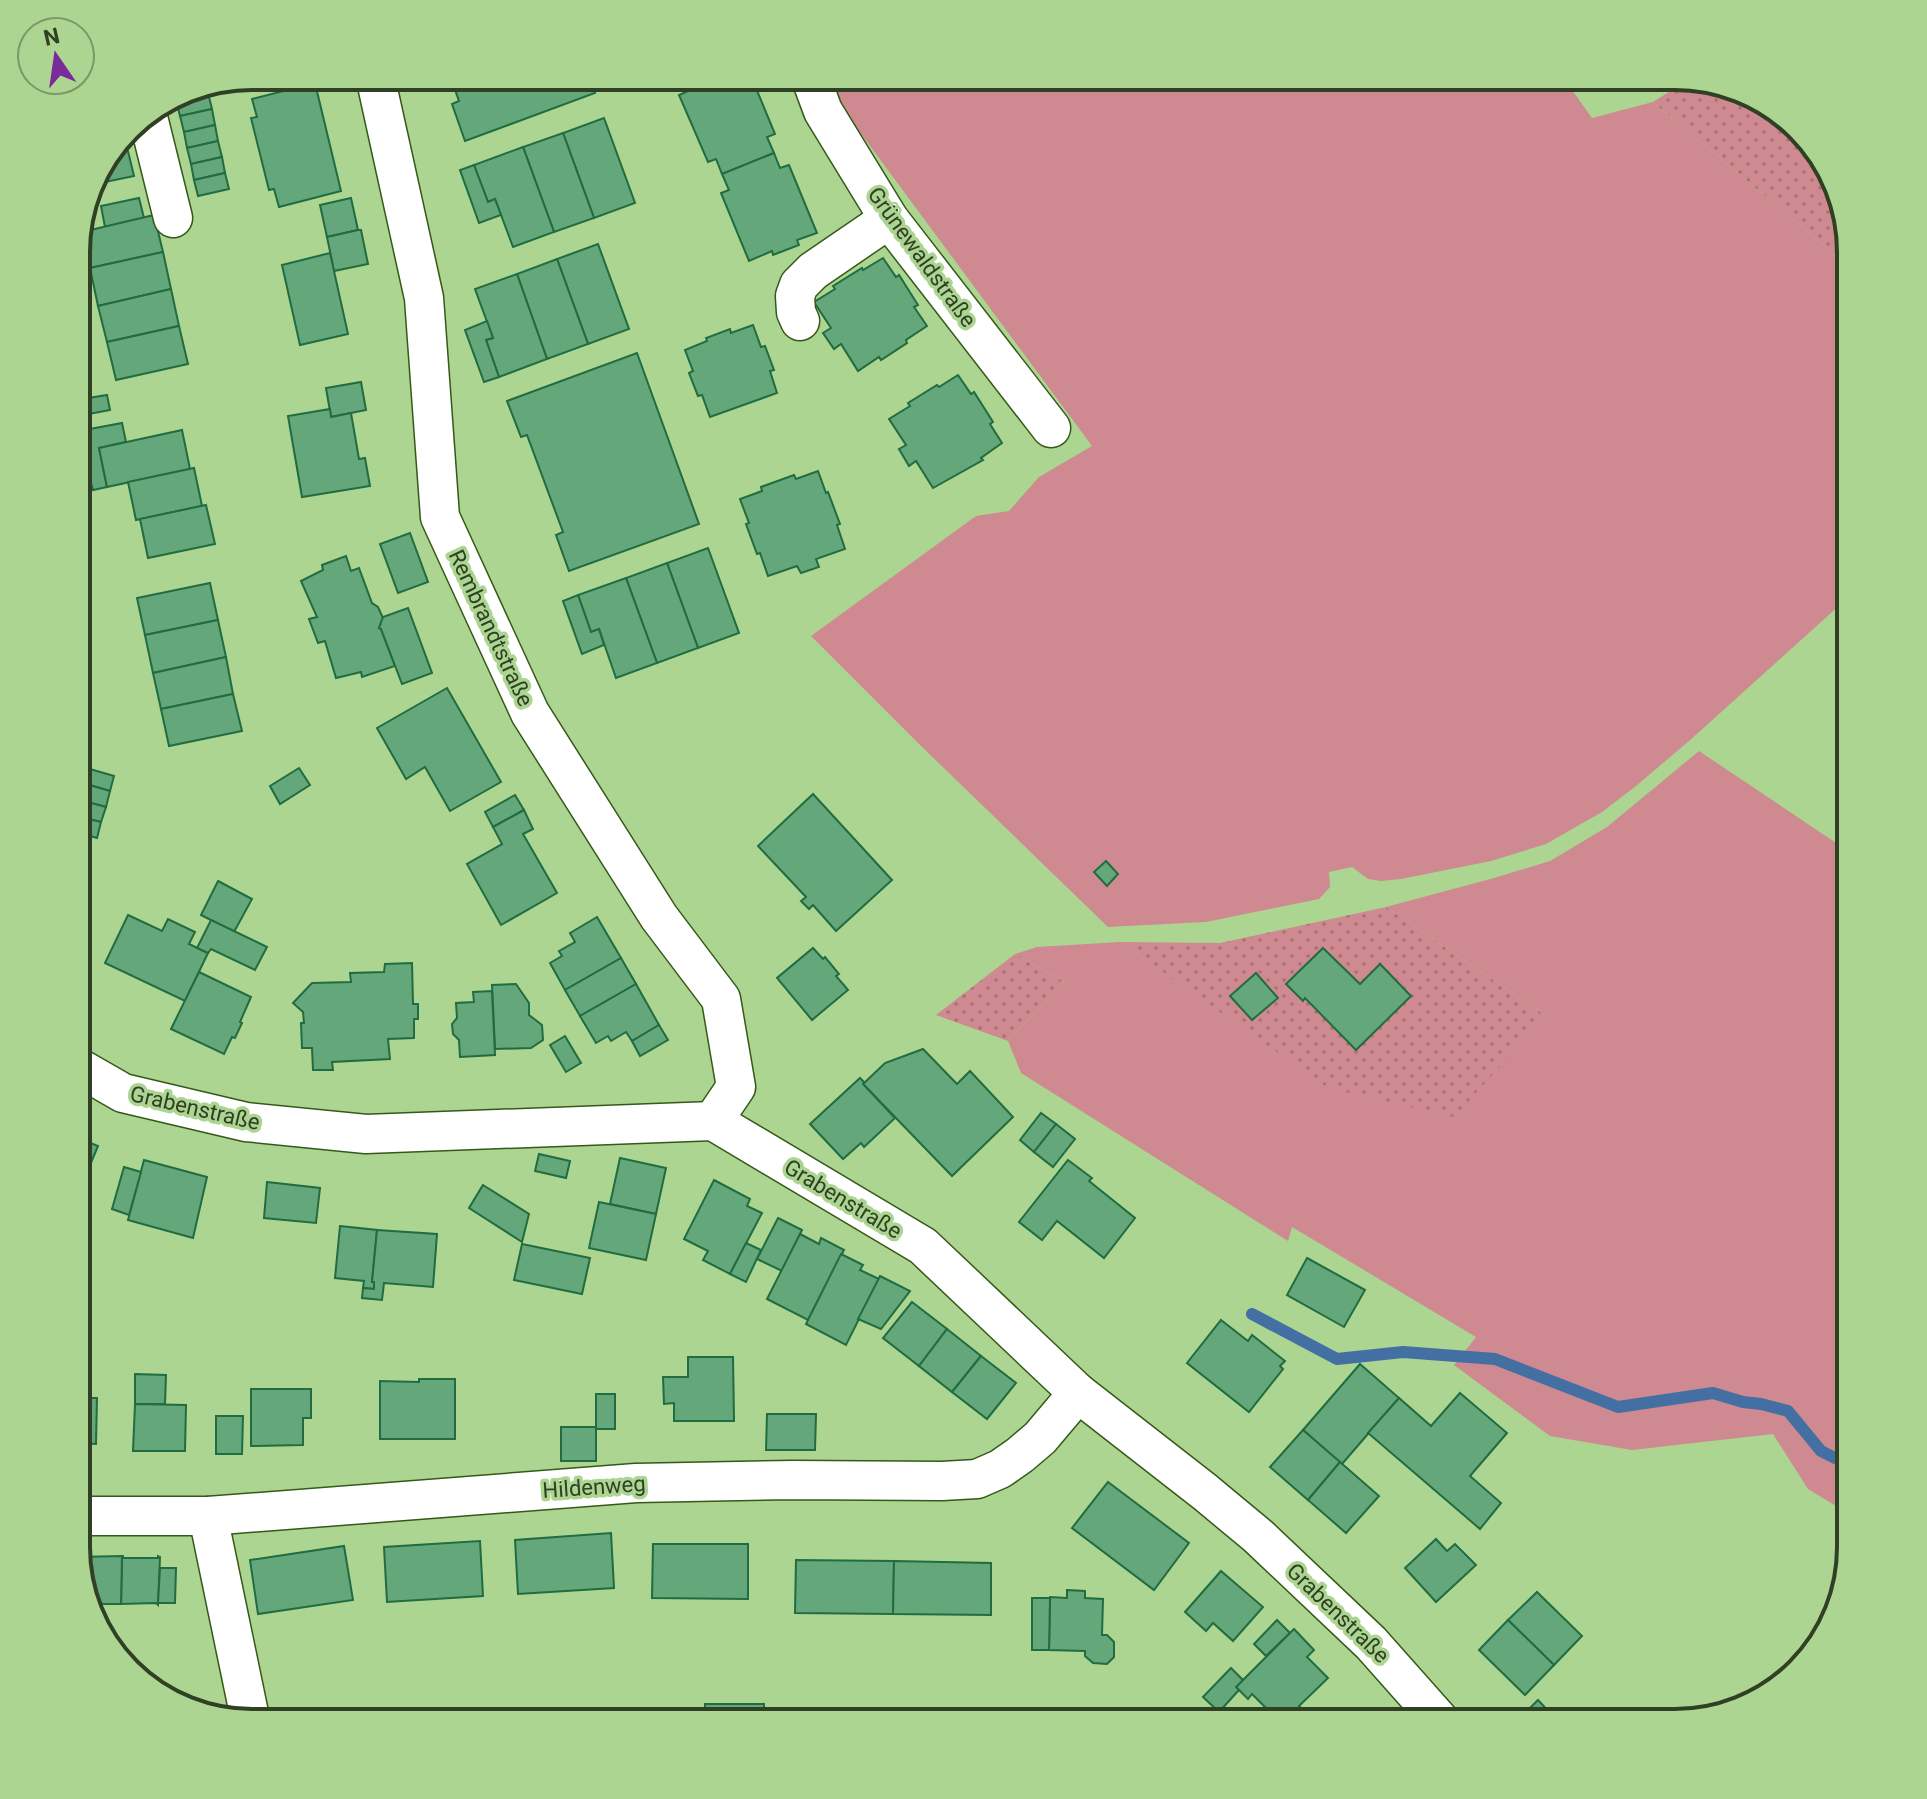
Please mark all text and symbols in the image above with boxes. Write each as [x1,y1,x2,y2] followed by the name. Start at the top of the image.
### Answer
[16,16,96,96] north arrow
[41,23,62,51] text: N
[863,182,981,332] street label: Grünewaldstraße
[444,546,538,710] street label: Rembrandtstraße
[128,1081,262,1135] street label: Grabenstraße
[780,1154,906,1244] street label: Grabenstraße
[542,1471,646,1503] street label: Hildenweg
[1282,1558,1394,1668] street label: Grabenstraße

